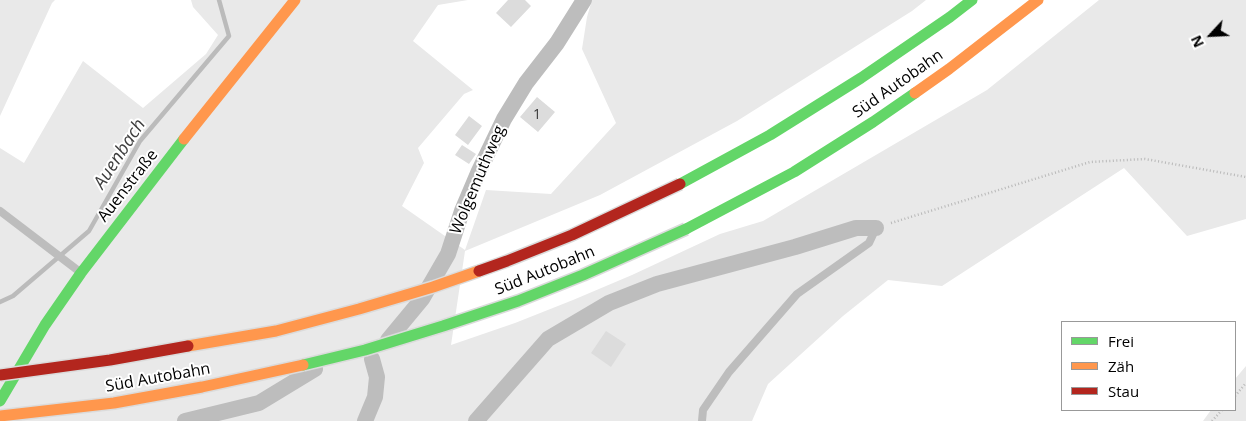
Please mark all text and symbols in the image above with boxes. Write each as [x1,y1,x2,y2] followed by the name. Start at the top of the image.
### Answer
[1186,10,1236,60] north arrow
[1186,32,1208,51] text: N
[849,46,947,122] street label: Süd Autobahn
[533,107,541,123] house number: 1
[89,115,151,193] water label: Auenbach
[446,123,510,237] street label: Wolgemuthweg
[94,146,162,226] street label: Auenstraße
[492,242,598,300] street label: Süd Autobahn
[1061,321,1236,411] legend
[1108,331,1134,351] text: Frei
[1108,356,1134,376] text: Zäh
[104,359,212,397] street label: Süd Autobahn
[1108,381,1139,401] text: Stau

